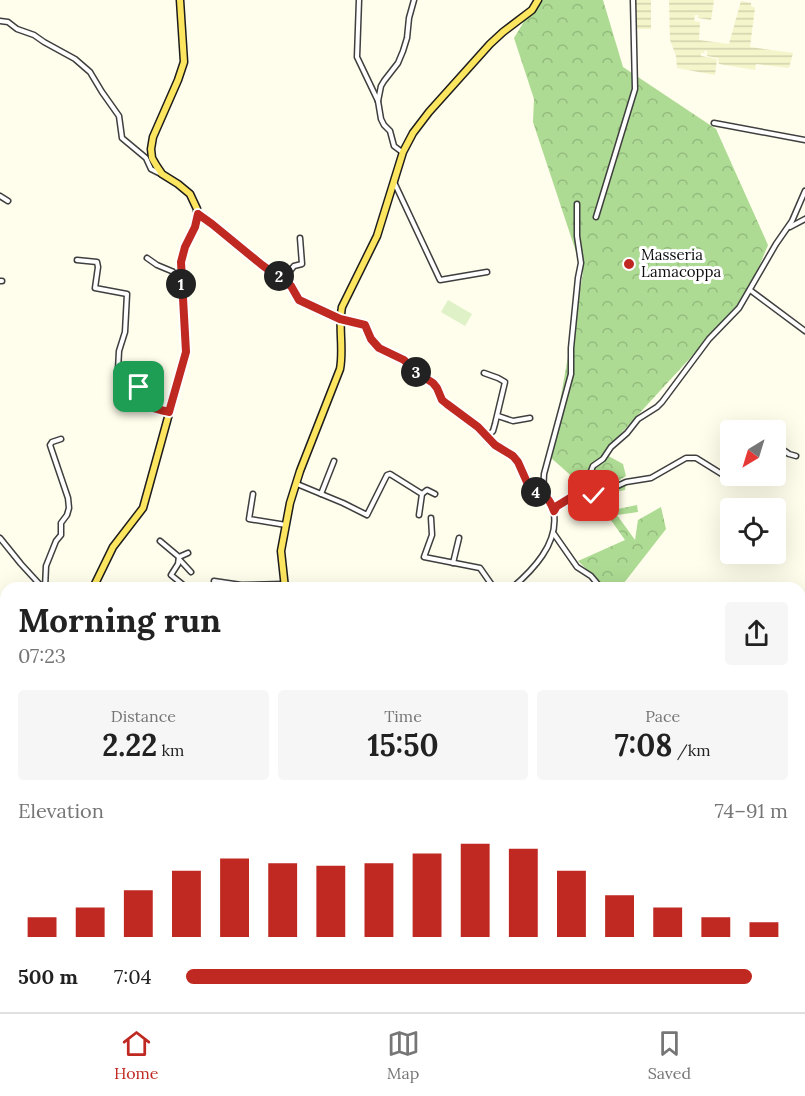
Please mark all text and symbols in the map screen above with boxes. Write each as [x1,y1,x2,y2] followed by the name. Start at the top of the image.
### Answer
[641,245,721,281] place label: Masseria Lamacoppa
[622,257,636,271] marker: Masseria Lamacoppa
[264,261,294,291] pin: 2
[275,266,283,286] text: 2
[166,269,196,299] pin: 1
[178,274,184,294] text: 1
[401,357,431,387] pin: 3
[113,361,164,412] pin
[412,362,420,382] text: 3
[122,370,155,403] icon: arrive
[720,420,786,486] north arrow
[720,420,786,564] map controls
[568,470,619,521] pin
[521,477,551,507] pin: 4
[577,479,610,512] icon: check
[532,482,540,502] text: 4
[720,498,786,564] button: locate
[18,599,221,641] text: Morning run
[725,602,788,665] button: share
[18,643,66,668] text: 07:23
[111,706,176,726] text: Distance
[384,706,422,726] text: Time
[645,706,680,726] text: Pace
[102,726,157,764] text: 2.22
[367,726,439,764] text: 15:50
[615,726,672,764] text: 7:08
[157,740,184,760] text: km
[672,740,711,760] text: /km
[18,798,104,823] text: Elevation
[714,798,788,823] text: 74–91 m
[18,964,78,989] text: 500 m
[114,964,151,989] text: 7:04
[114,1027,159,1083] tab: Home
[387,1027,420,1083] tab: Map
[648,1027,691,1083] tab: Saved

